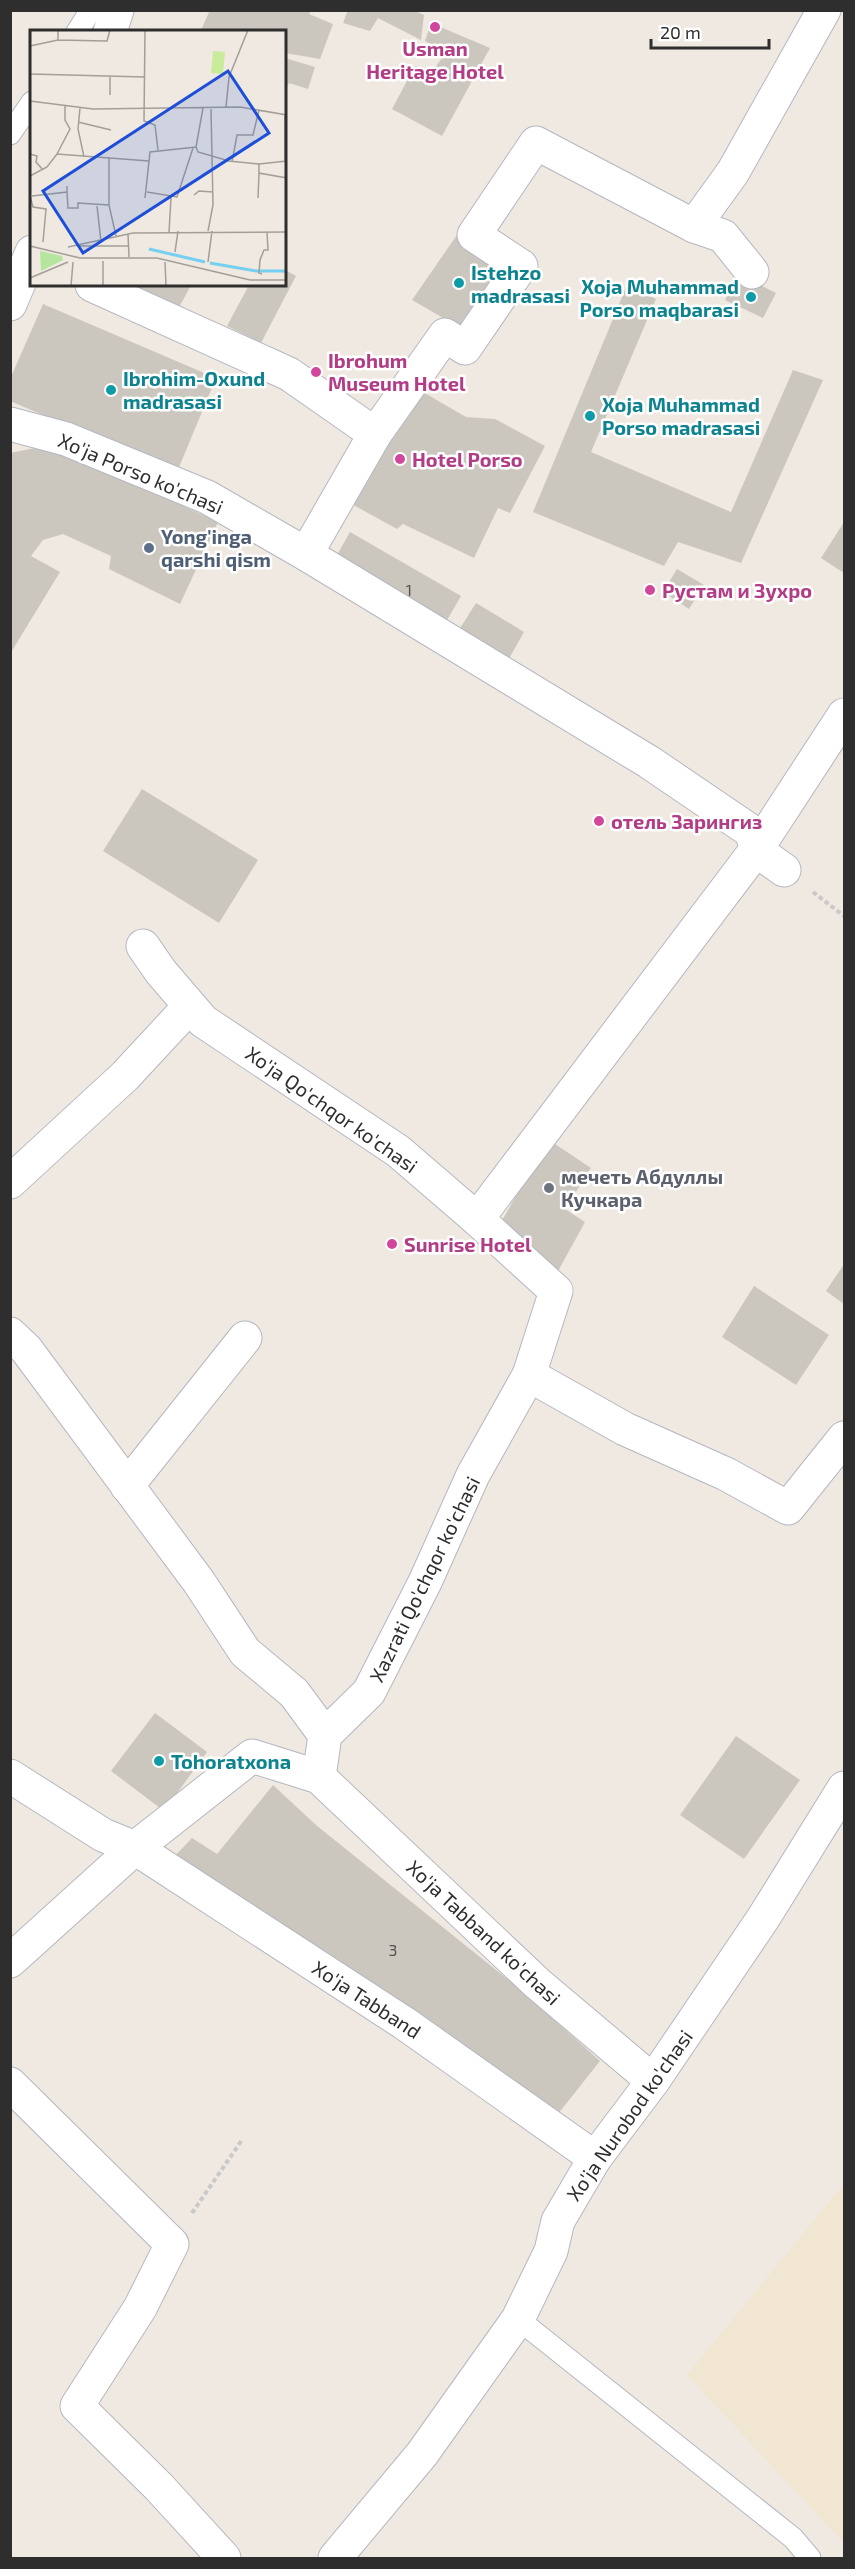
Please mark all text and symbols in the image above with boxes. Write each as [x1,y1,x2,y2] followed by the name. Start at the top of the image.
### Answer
[651,12,770,50] scale bar
[428,20,442,34] marker: Usman Heritage Hotel
[660,21,701,43] text: 20 m
[30,30,286,286] inset map
[366,36,504,83] place label: Usman Heritage Hotel
[471,260,570,307] place label: Istehzo madrasasi
[579,274,739,321] place label: Xoja Muhammad Porso maqbarasi
[452,276,466,290] marker: Istehzo madrasasi
[744,290,758,304] marker: Xoja Muhammad Porso maqbarasi
[328,348,466,395] place label: Ibrohum Museum Hotel
[309,365,323,379] marker: Ibrohum Museum Hotel
[123,366,265,413] place label: Ibrohim-Oxund madrasasi
[104,383,118,397] marker: Ibrohim-Oxund madrasasi
[602,392,760,439] place label: Xoja Muhammad Porso madrasasi
[583,409,597,423] marker: Xoja Muhammad Porso madrasasi
[55,427,227,519] street label: Xo'ja Porso ko'chasi
[412,447,523,471] place label: Hotel Porso
[393,452,407,466] marker: Hotel Porso
[161,524,271,571] place label: Yong'inga qarshi qism
[142,541,156,555] marker: Yong'inga qarshi qism
[662,578,812,602] place label: Рустам и Зухро
[406,580,412,599] house number: 1
[643,583,657,597] marker: Рустам и Зухро
[611,809,762,833] place label: отель Зарингиз
[592,814,606,828] marker: отель Зарингиз
[241,1041,423,1177] street label: Xo'ja Qo'chqor ko'chasi
[561,1164,723,1211] place label: мечеть Абдуллы Кучкара
[542,1181,556,1195] marker: мечеть Абдуллы Кучкара
[404,1232,532,1256] place label: Sunrise Hotel
[385,1237,399,1251] marker: Sunrise Hotel
[364,1472,484,1686] street label: Xazrati Qo'chqor ko'chasi
[171,1749,291,1773] place label: Tohoratxona
[152,1754,166,1768] marker: Tohoratxona
[402,1855,566,2009] street label: Xo'ja Tabband ko'chasi
[389,1940,397,1959] house number: 3
[308,1955,426,2043] street label: Xo'ja Tabband
[561,2025,697,2205] street label: Xo'ja Nurobod ko'chasi

